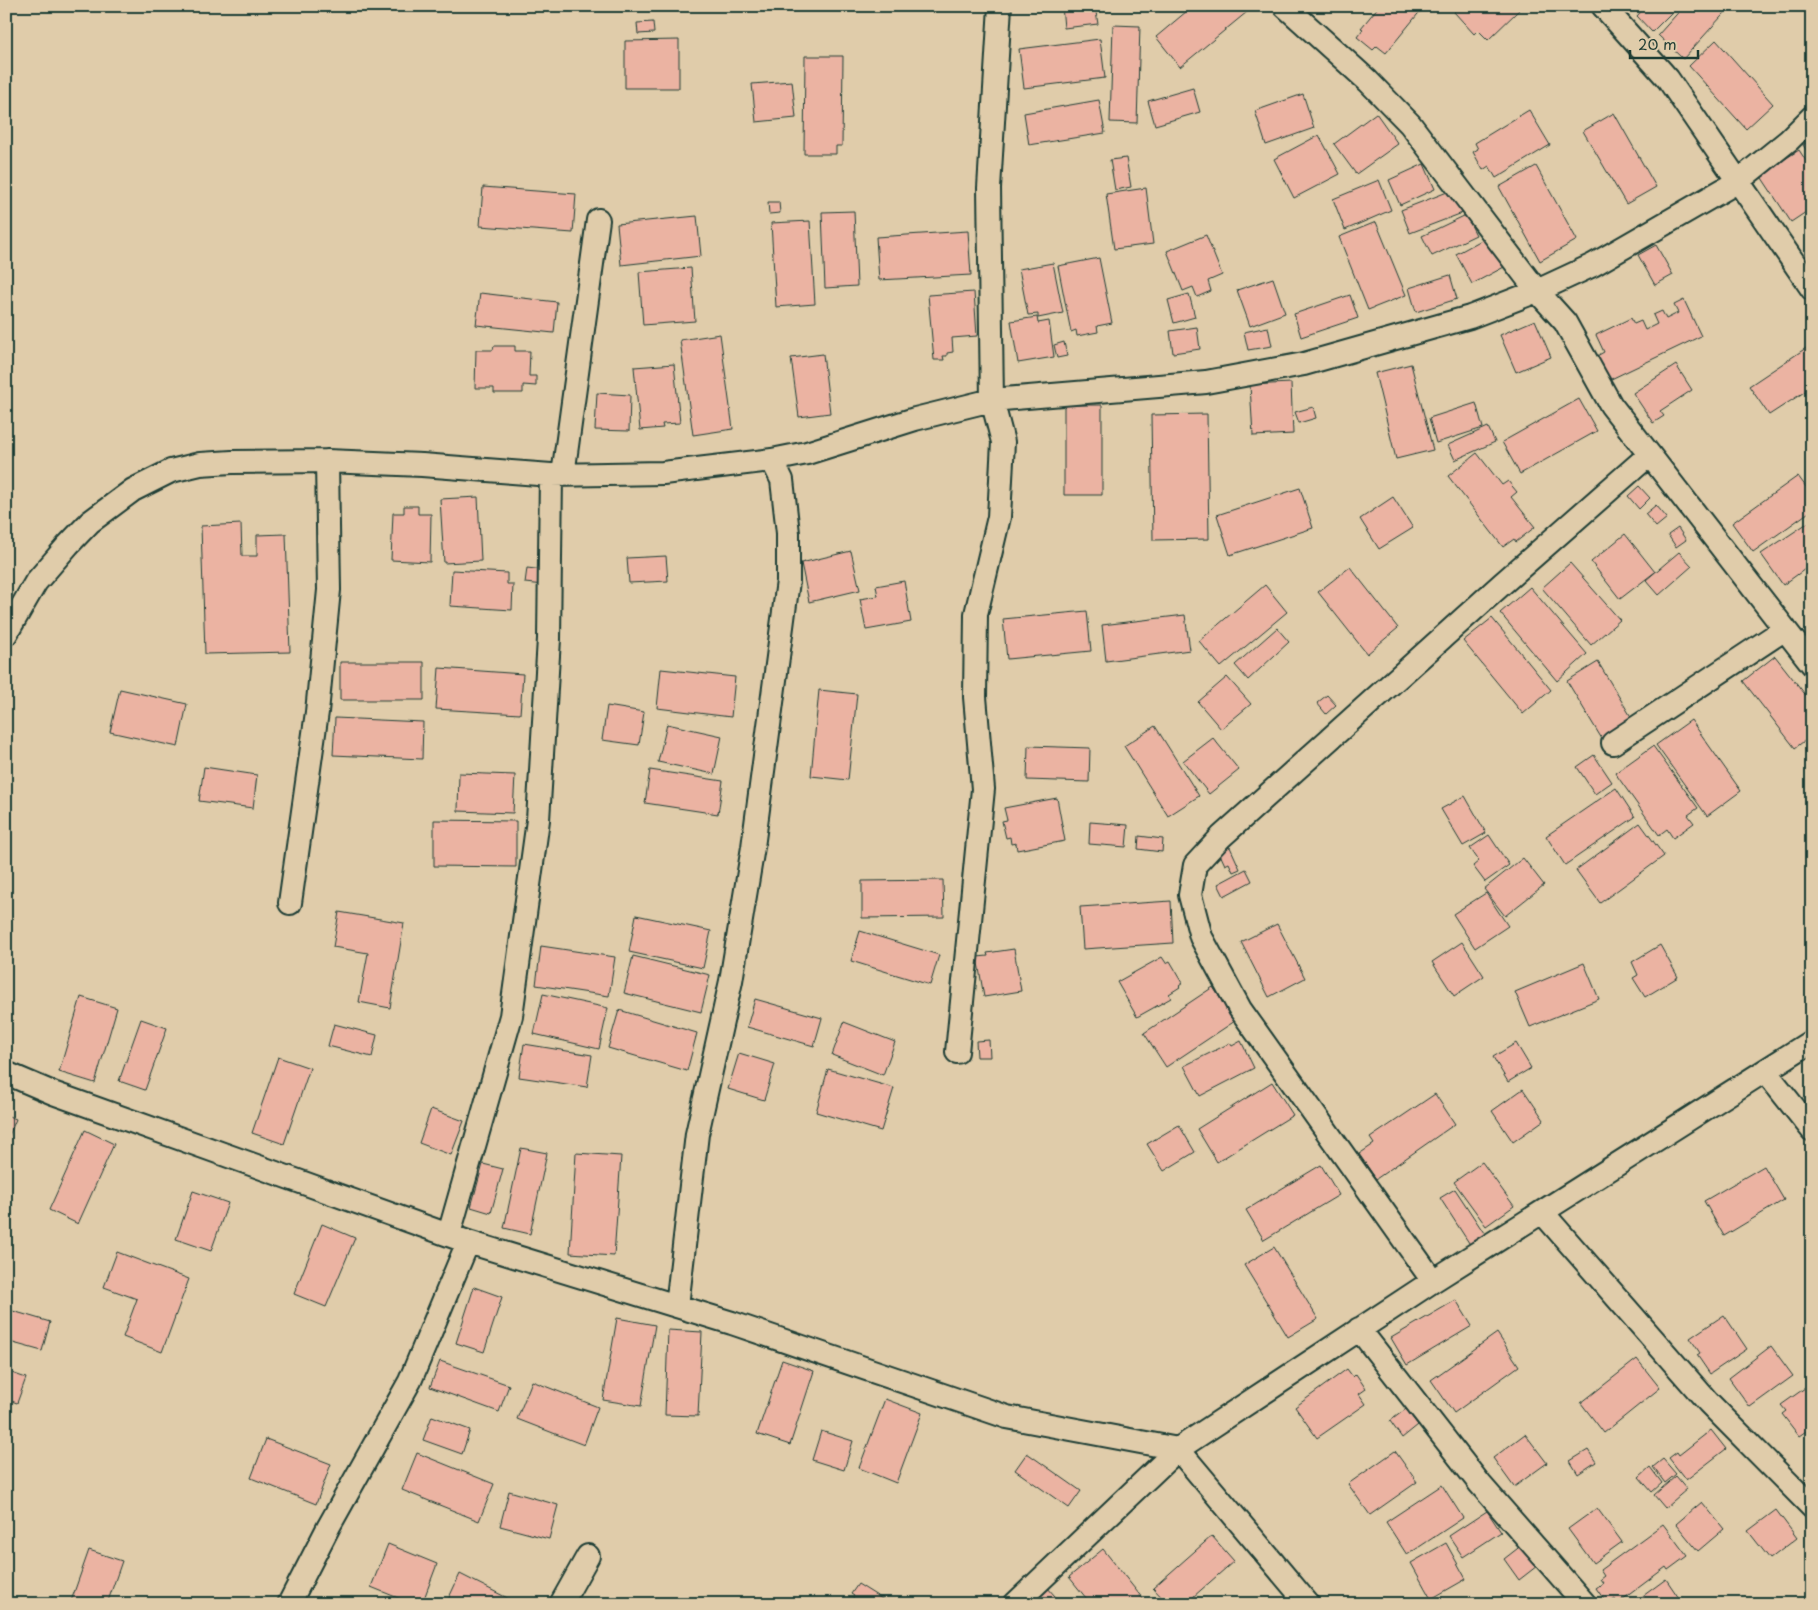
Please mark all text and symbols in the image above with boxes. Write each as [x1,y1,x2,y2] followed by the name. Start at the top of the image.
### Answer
[1630,28,1698,60] scale bar
[1638,32,1677,55] text: 20 m

